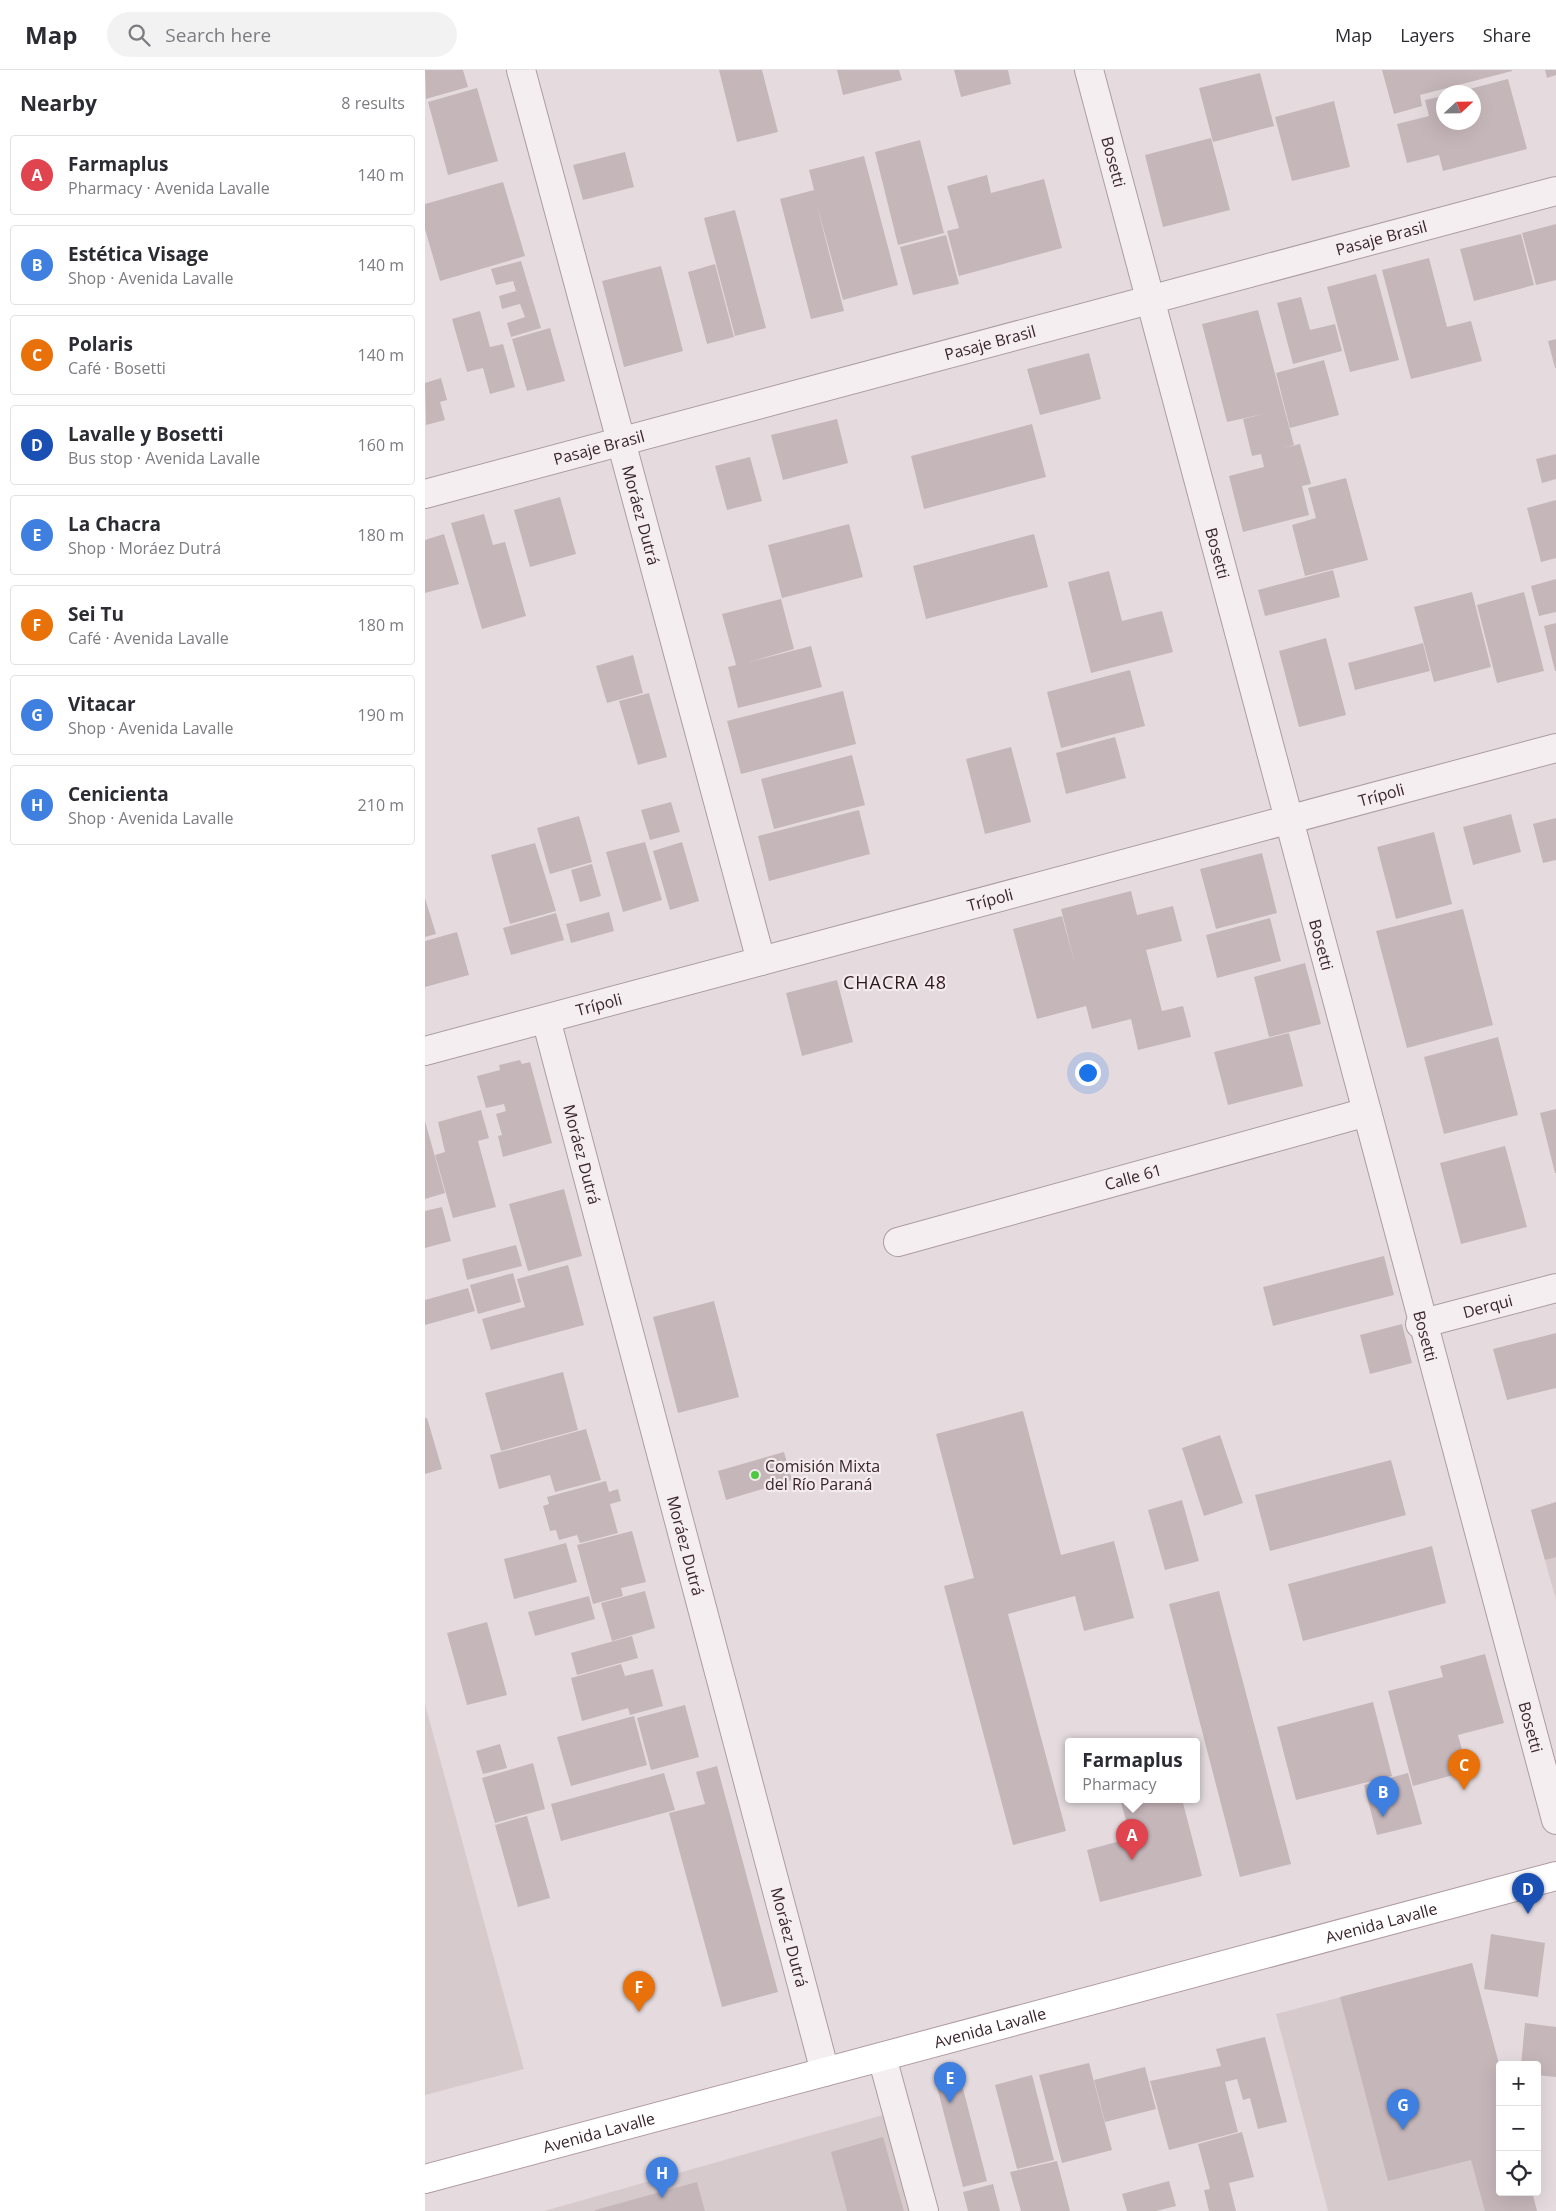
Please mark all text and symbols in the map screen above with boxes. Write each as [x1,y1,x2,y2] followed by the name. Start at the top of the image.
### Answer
[107,12,457,57] search box
[25,18,77,51] text: Map
[125,21,153,49] icon: search
[165,22,271,48] text: Search here
[1335,23,1372,47] text: Map
[1400,23,1455,47] text: Layers
[1483,23,1531,47] text: Share
[1436,85,1481,130] north arrow
[20,89,97,117] text: Nearby
[341,92,405,114] text: 8 results
[1096,134,1131,190] street label: Bosetti
[68,151,168,177] text: Farmaplus
[31,164,43,186] text: A
[358,164,404,186] text: 140 m
[68,177,270,199] text: Pharmacy · Avenida Lavalle
[1333,215,1429,261] street label: Pasaje Brasil
[68,241,209,267] text: Estética Visage
[32,254,42,276] text: B
[358,254,404,276] text: 140 m
[68,267,233,289] text: Shop · Avenida Lavalle
[942,320,1038,365] street label: Pasaje Brasil
[68,331,133,357] text: Polaris
[32,344,42,366] text: C
[358,344,404,366] text: 140 m
[68,357,166,379] text: Café · Bosetti
[68,421,224,447] text: Lavalle y Bosetti
[551,425,647,470] street label: Pasaje Brasil
[31,434,43,456] text: D
[358,434,404,456] text: 160 m
[68,447,260,469] text: Bus stop · Avenida Lavalle
[617,463,665,568] street label: Moráez Dutrá
[68,511,161,537] text: La Chacra
[33,524,41,546] text: E
[358,524,404,546] text: 180 m
[1200,525,1235,581] street label: Bosetti
[68,537,221,559] text: Shop · Moráez Dutrá
[68,601,124,627] text: Sei Tu
[33,614,41,636] text: F
[358,614,404,636] text: 180 m
[68,627,229,649] text: Café · Avenida Lavalle
[68,691,136,717] text: Vitacar
[31,704,43,726] text: G
[358,704,404,726] text: 190 m
[68,717,233,739] text: Shop · Avenida Lavalle
[1356,778,1407,812] street label: Trípoli
[68,781,169,807] text: Cenicienta
[31,794,43,816] text: H
[358,794,404,816] text: 210 m
[68,807,233,829] text: Shop · Avenida Lavalle
[965,883,1016,916] street label: Trípoli
[1304,917,1339,973] street label: Bosetti
[843,970,947,994] district label: CHACRA 48
[573,988,624,1021] street label: Trípoli
[1075,1060,1101,1086] your location
[558,1102,606,1207] street label: Moráez Dutrá
[1102,1158,1164,1195] street label: Calle 61
[1460,1289,1515,1323] street label: Derqui
[1408,1308,1443,1364] street label: Bosetti
[765,1455,880,1495] place label: Comisión Mixta del Río Paraná
[749,1469,761,1481] marker: Comisión Mixta del Río Paraná
[662,1493,709,1598] street label: Moráez Dutrá
[1513,1699,1548,1755] street label: Bosetti
[1065,1738,1200,1803] popup
[1082,1747,1183,1773] text: Farmaplus
[1448,1749,1480,1790] pin: C
[1082,1773,1157,1795] text: Pharmacy
[1367,1776,1399,1817] pin: B
[1116,1819,1148,1860] pin: A
[1512,1873,1544,1914] pin: D
[766,1885,813,1990] street label: Moráez Dutrá
[1323,1897,1440,1948] street label: Avenida Lavalle
[623,1971,655,2012] pin: F
[932,2002,1048,2053] street label: Avenida Lavalle
[1496,2061,1541,2196] map controls
[1496,2061,1541,2106] button: +
[934,2062,966,2103] pin: E
[1387,2089,1419,2130] pin: G
[1496,2106,1541,2151] button: −
[540,2107,657,2158] street label: Avenida Lavalle
[1496,2151,1541,2196] button: locate
[646,2157,678,2198] pin: H

